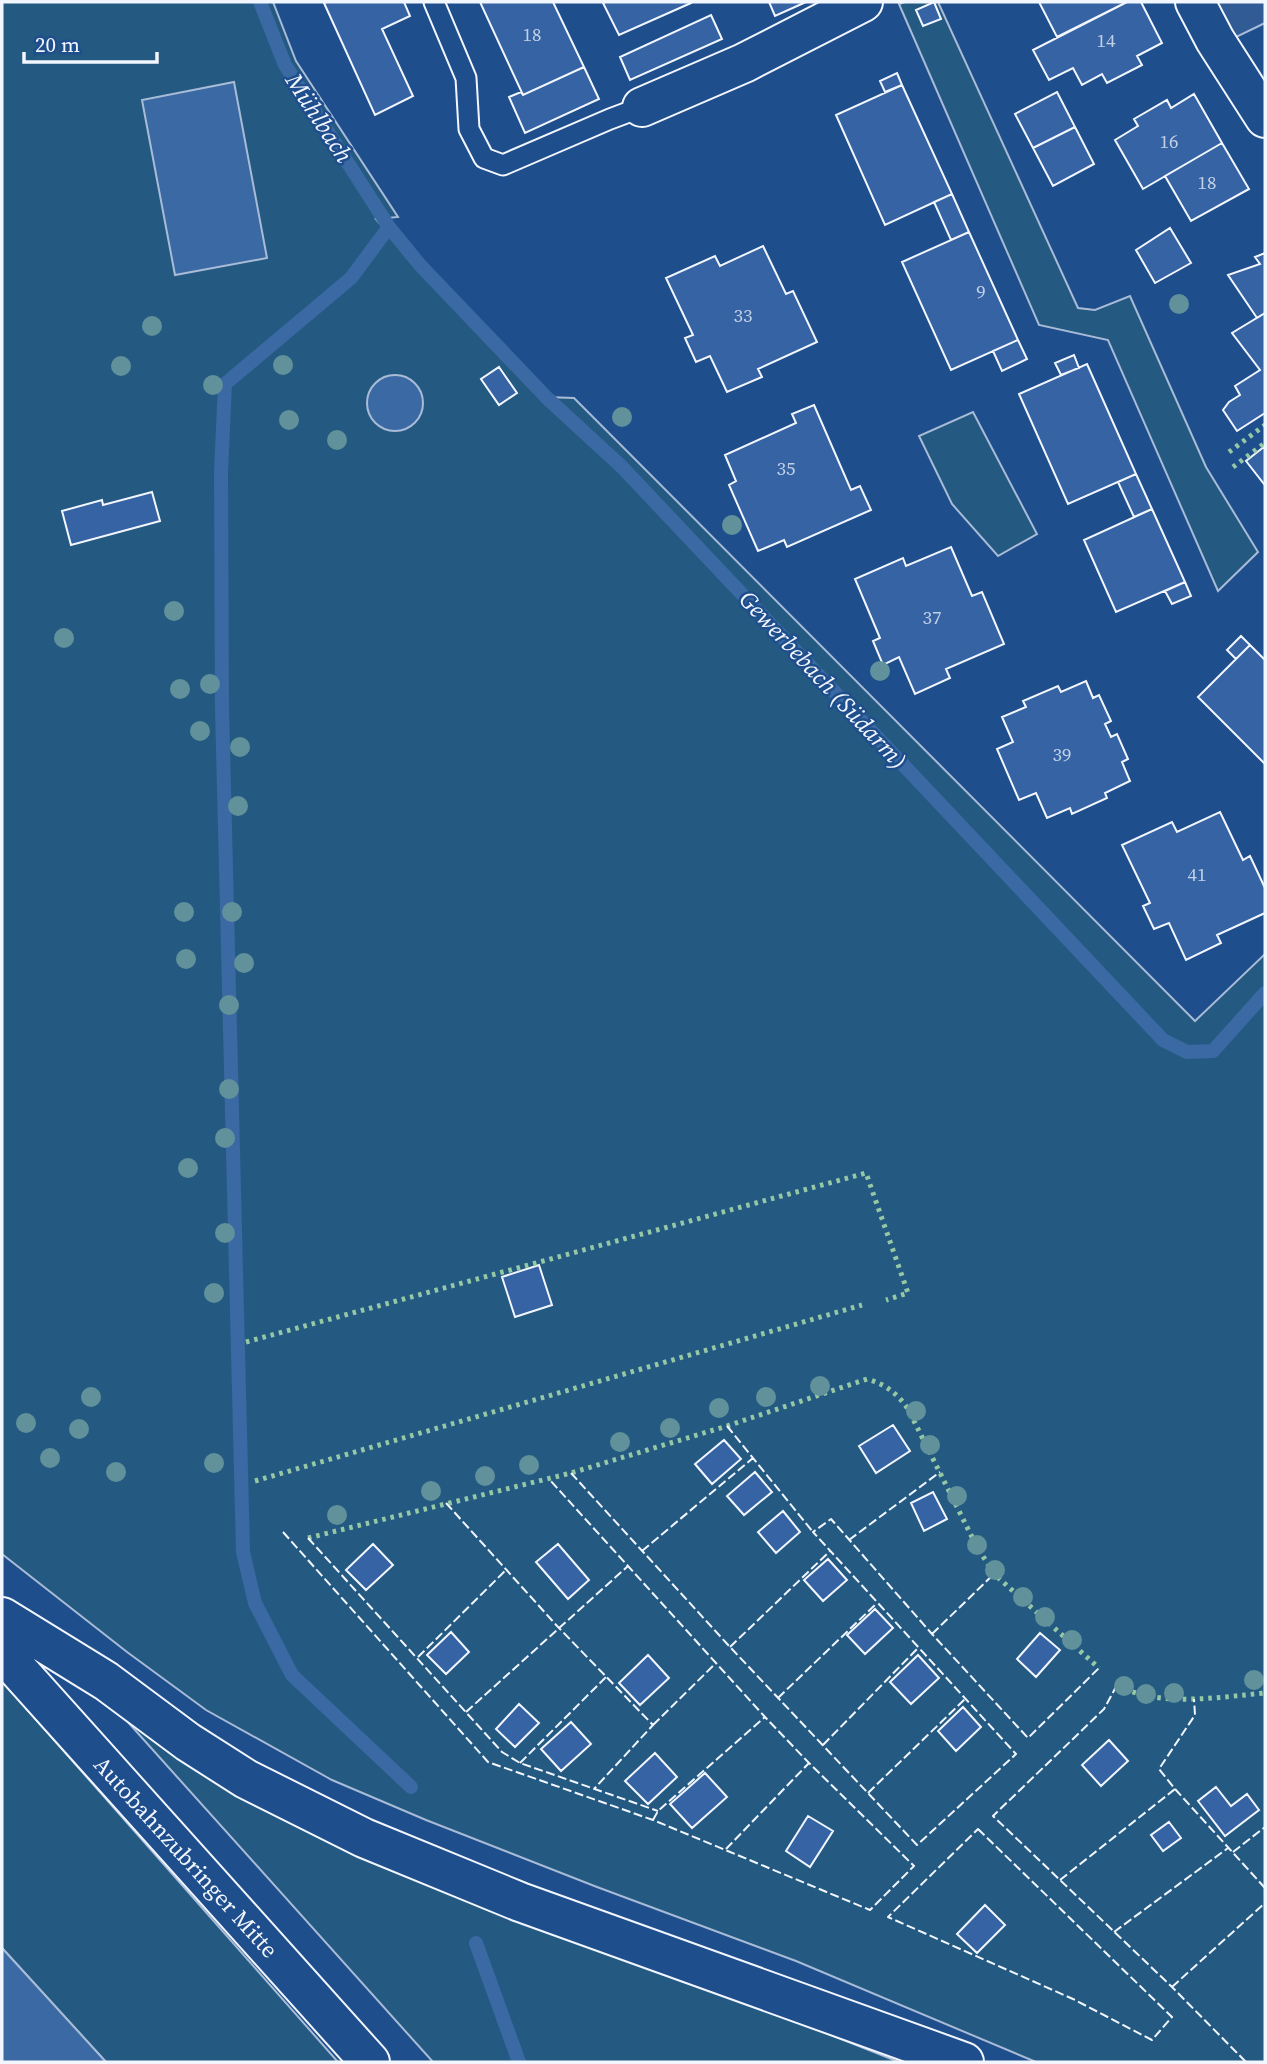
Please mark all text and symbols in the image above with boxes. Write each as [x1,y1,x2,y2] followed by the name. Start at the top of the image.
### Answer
[24,21,158,65] scale bar
[522,21,542,47] house number: 18
[1096,27,1116,53] house number: 14
[35,30,80,59] text: 20 m
[278,66,361,169] water label: Mühlbach
[1159,128,1179,154] house number: 16
[1197,169,1217,195] house number: 18
[976,278,986,304] house number: 9
[733,302,753,328] house number: 33
[776,455,796,481] house number: 35
[732,583,915,776] water label: Gewerbebach (Südarm)
[922,604,942,630] house number: 37
[1052,741,1072,767] house number: 39
[1187,861,1207,887] house number: 41
[87,1749,285,1965] street label: Autobahnzubringer Mitte

